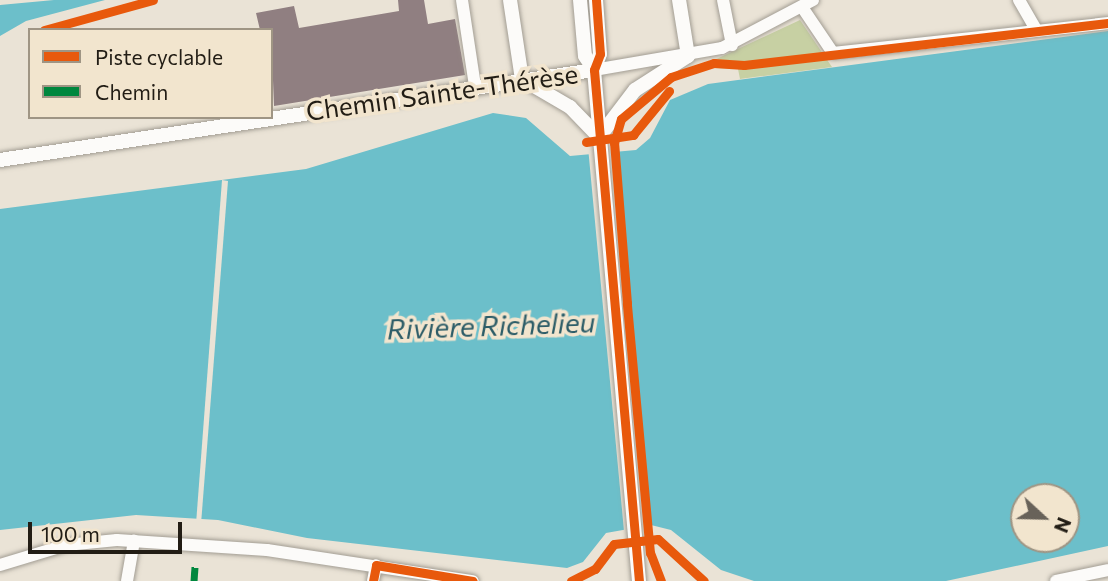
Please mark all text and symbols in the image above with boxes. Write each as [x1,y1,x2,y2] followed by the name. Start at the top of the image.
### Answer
[28,28,273,119] legend
[95,44,223,69] text: Piste cyclable
[304,57,580,127] street label: Chemin Sainte-Thérèse
[95,79,168,104] text: Chemin
[386,305,596,345] water label: Rivière Richelieu
[1010,483,1080,553] north arrow
[32,508,186,552] scale bar
[1050,514,1076,536] text: N
[41,521,100,546] text: 100 m

